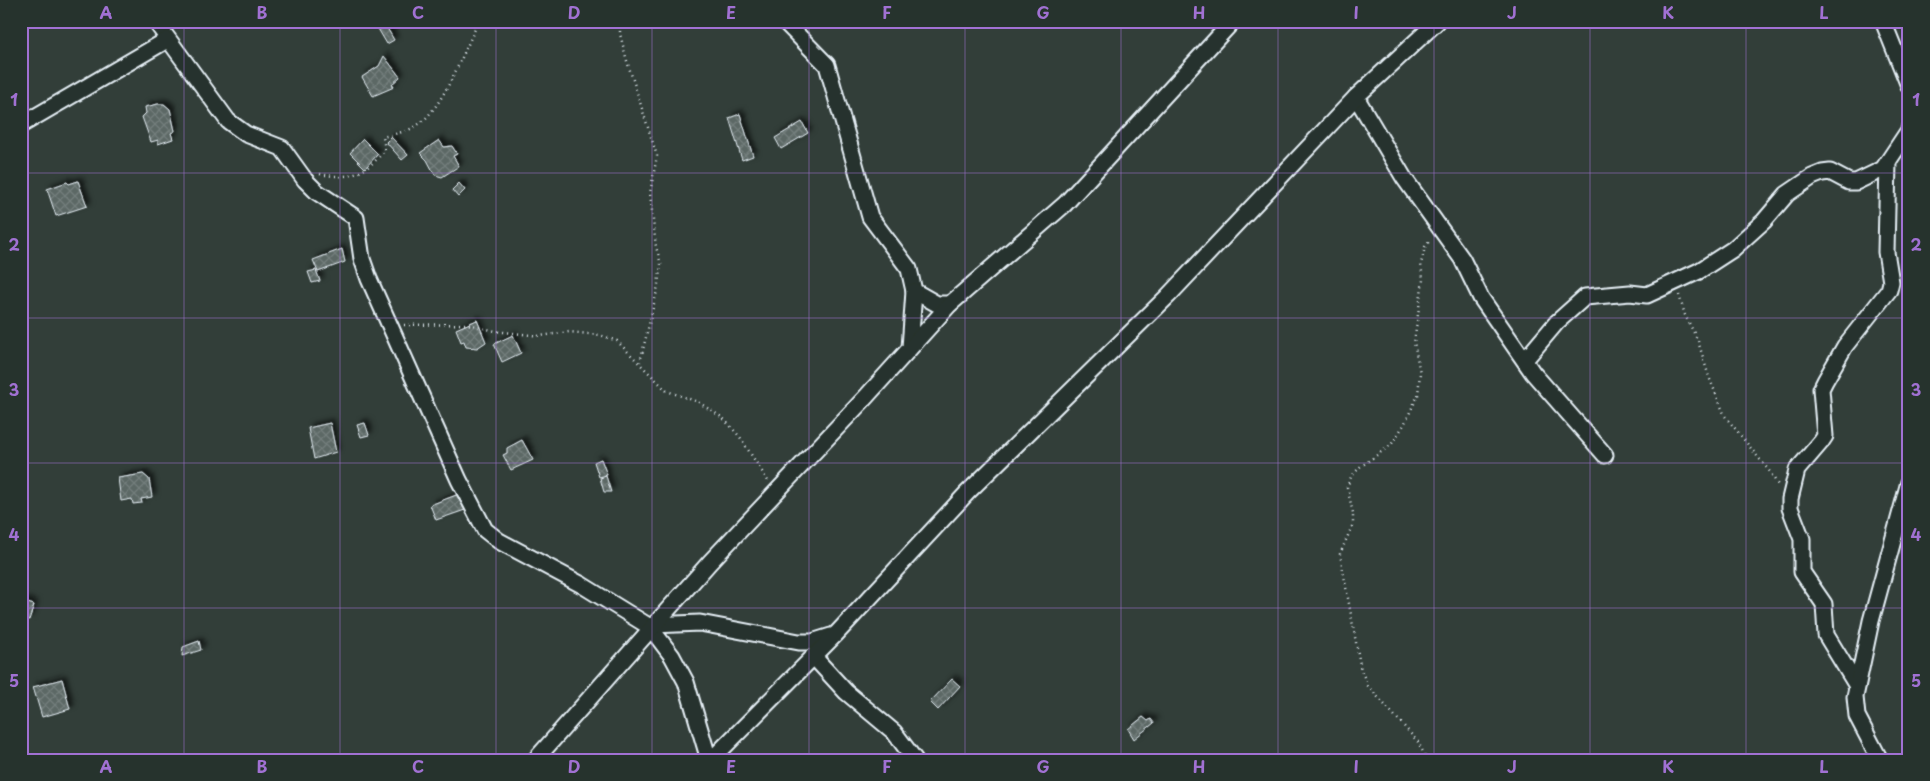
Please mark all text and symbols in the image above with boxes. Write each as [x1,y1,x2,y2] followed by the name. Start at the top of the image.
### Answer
[100,0,113,24] text: A
[257,0,268,24] text: B
[412,0,424,24] text: C
[568,0,580,24] text: D
[726,0,736,24] text: E
[882,0,892,24] text: F
[1036,0,1050,24] text: G
[1193,0,1205,24] text: H
[1353,0,1359,24] text: I
[1507,0,1517,24] text: J
[1662,0,1674,24] text: K
[1819,0,1829,24] text: L
[10,87,18,111] text: 1
[1912,87,1920,111] text: 1
[8,232,20,256] text: 2
[1910,232,1922,256] text: 2
[9,377,19,401] text: 3
[1911,377,1921,401] text: 3
[9,522,20,546] text: 4
[1911,522,1922,546] text: 4
[9,668,19,692] text: 5
[1911,668,1921,692] text: 5
[100,754,113,778] text: A
[257,754,268,778] text: B
[412,754,424,778] text: C
[568,754,580,778] text: D
[726,754,736,778] text: E
[882,754,892,778] text: F
[1036,754,1050,778] text: G
[1193,754,1205,778] text: H
[1353,754,1359,778] text: I
[1507,754,1517,778] text: J
[1662,754,1674,778] text: K
[1819,754,1829,778] text: L

